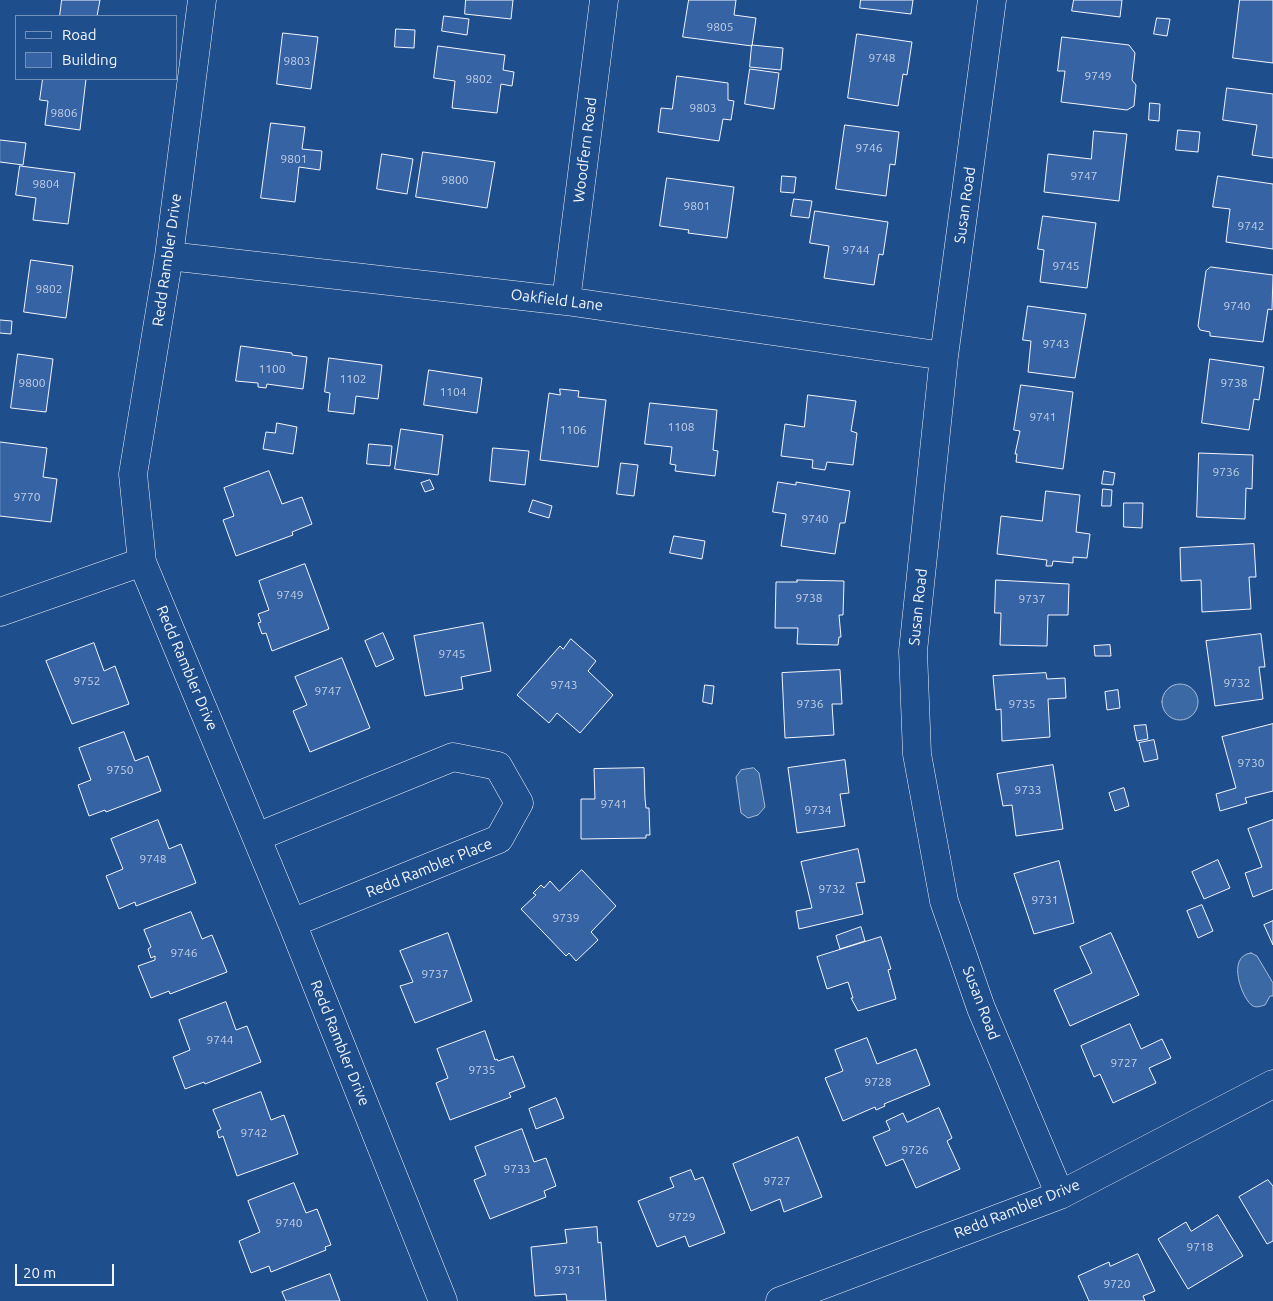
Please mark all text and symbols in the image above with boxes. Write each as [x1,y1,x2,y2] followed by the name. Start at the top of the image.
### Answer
[15,15,178,80] legend
[706,20,734,34] house number: 9805
[62,26,97,43] text: Road
[62,51,117,68] text: Building
[868,51,896,65] house number: 9748
[283,54,311,68] house number: 9803
[1084,69,1112,83] house number: 9749
[465,72,493,86] house number: 9802
[570,96,600,204] street label: Woodfern Road
[689,101,717,115] house number: 9803
[50,106,78,120] house number: 9806
[855,141,883,155] house number: 9746
[280,152,308,166] house number: 9801
[951,166,979,244] street label: Susan Road
[1070,169,1098,183] house number: 9747
[441,173,469,187] house number: 9800
[32,177,60,191] house number: 9804
[149,192,185,328] street label: Redd Rambler Drive
[683,199,711,213] house number: 9801
[1237,219,1265,233] house number: 9742
[842,243,870,257] house number: 9744
[1052,259,1080,273] house number: 9745
[35,282,63,296] house number: 9802
[510,285,604,315] street label: Oakfield Lane
[1223,299,1251,313] house number: 9740
[1042,337,1070,351] house number: 9743
[258,362,286,376] house number: 1100
[339,372,367,386] house number: 1102
[18,376,46,390] house number: 9800
[1220,376,1248,390] house number: 9738
[439,385,467,399] house number: 1104
[1029,410,1057,424] house number: 9741
[667,420,695,434] house number: 1108
[559,423,587,437] house number: 1106
[1212,465,1240,479] house number: 9736
[13,490,41,504] house number: 9770
[801,512,829,526] house number: 9740
[905,568,931,646] street label: Susan Road
[276,588,304,602] house number: 9749
[795,591,823,605] house number: 9738
[1018,592,1046,606] house number: 9737
[153,603,221,733] street label: Redd Rambler Drive
[438,647,466,661] house number: 9745
[73,674,101,688] house number: 9752
[1223,676,1251,690] house number: 9732
[550,678,578,692] house number: 9743
[314,684,342,698] house number: 9747
[796,697,824,711] house number: 9736
[1008,697,1036,711] house number: 9735
[1237,756,1265,770] house number: 9730
[106,763,134,777] house number: 9750
[1014,783,1042,797] house number: 9733
[600,797,628,811] house number: 9741
[804,803,832,817] house number: 9734
[363,834,495,902] street label: Redd Rambler Place
[139,852,167,866] house number: 9748
[818,882,846,896] house number: 9732
[1031,893,1059,907] house number: 9731
[552,911,580,925] house number: 9739
[170,946,198,960] house number: 9746
[959,964,1003,1042] street label: Susan Road
[421,967,449,981] house number: 9737
[307,977,373,1109] street label: Redd Rambler Drive
[206,1033,234,1047] house number: 9744
[1110,1056,1138,1070] house number: 9727
[468,1063,496,1077] house number: 9735
[864,1075,892,1089] house number: 9728
[240,1126,268,1140] house number: 9742
[901,1143,929,1157] house number: 9726
[503,1162,531,1176] house number: 9733
[763,1174,791,1188] house number: 9727
[951,1176,1083,1242] street label: Redd Rambler Drive
[668,1210,696,1224] house number: 9729
[275,1216,303,1230] house number: 9740
[1186,1240,1214,1254] house number: 9718
[18,1254,116,1286] scale bar
[554,1263,582,1277] house number: 9731
[23,1264,56,1281] text: 20 m
[1103,1277,1131,1291] house number: 9720

